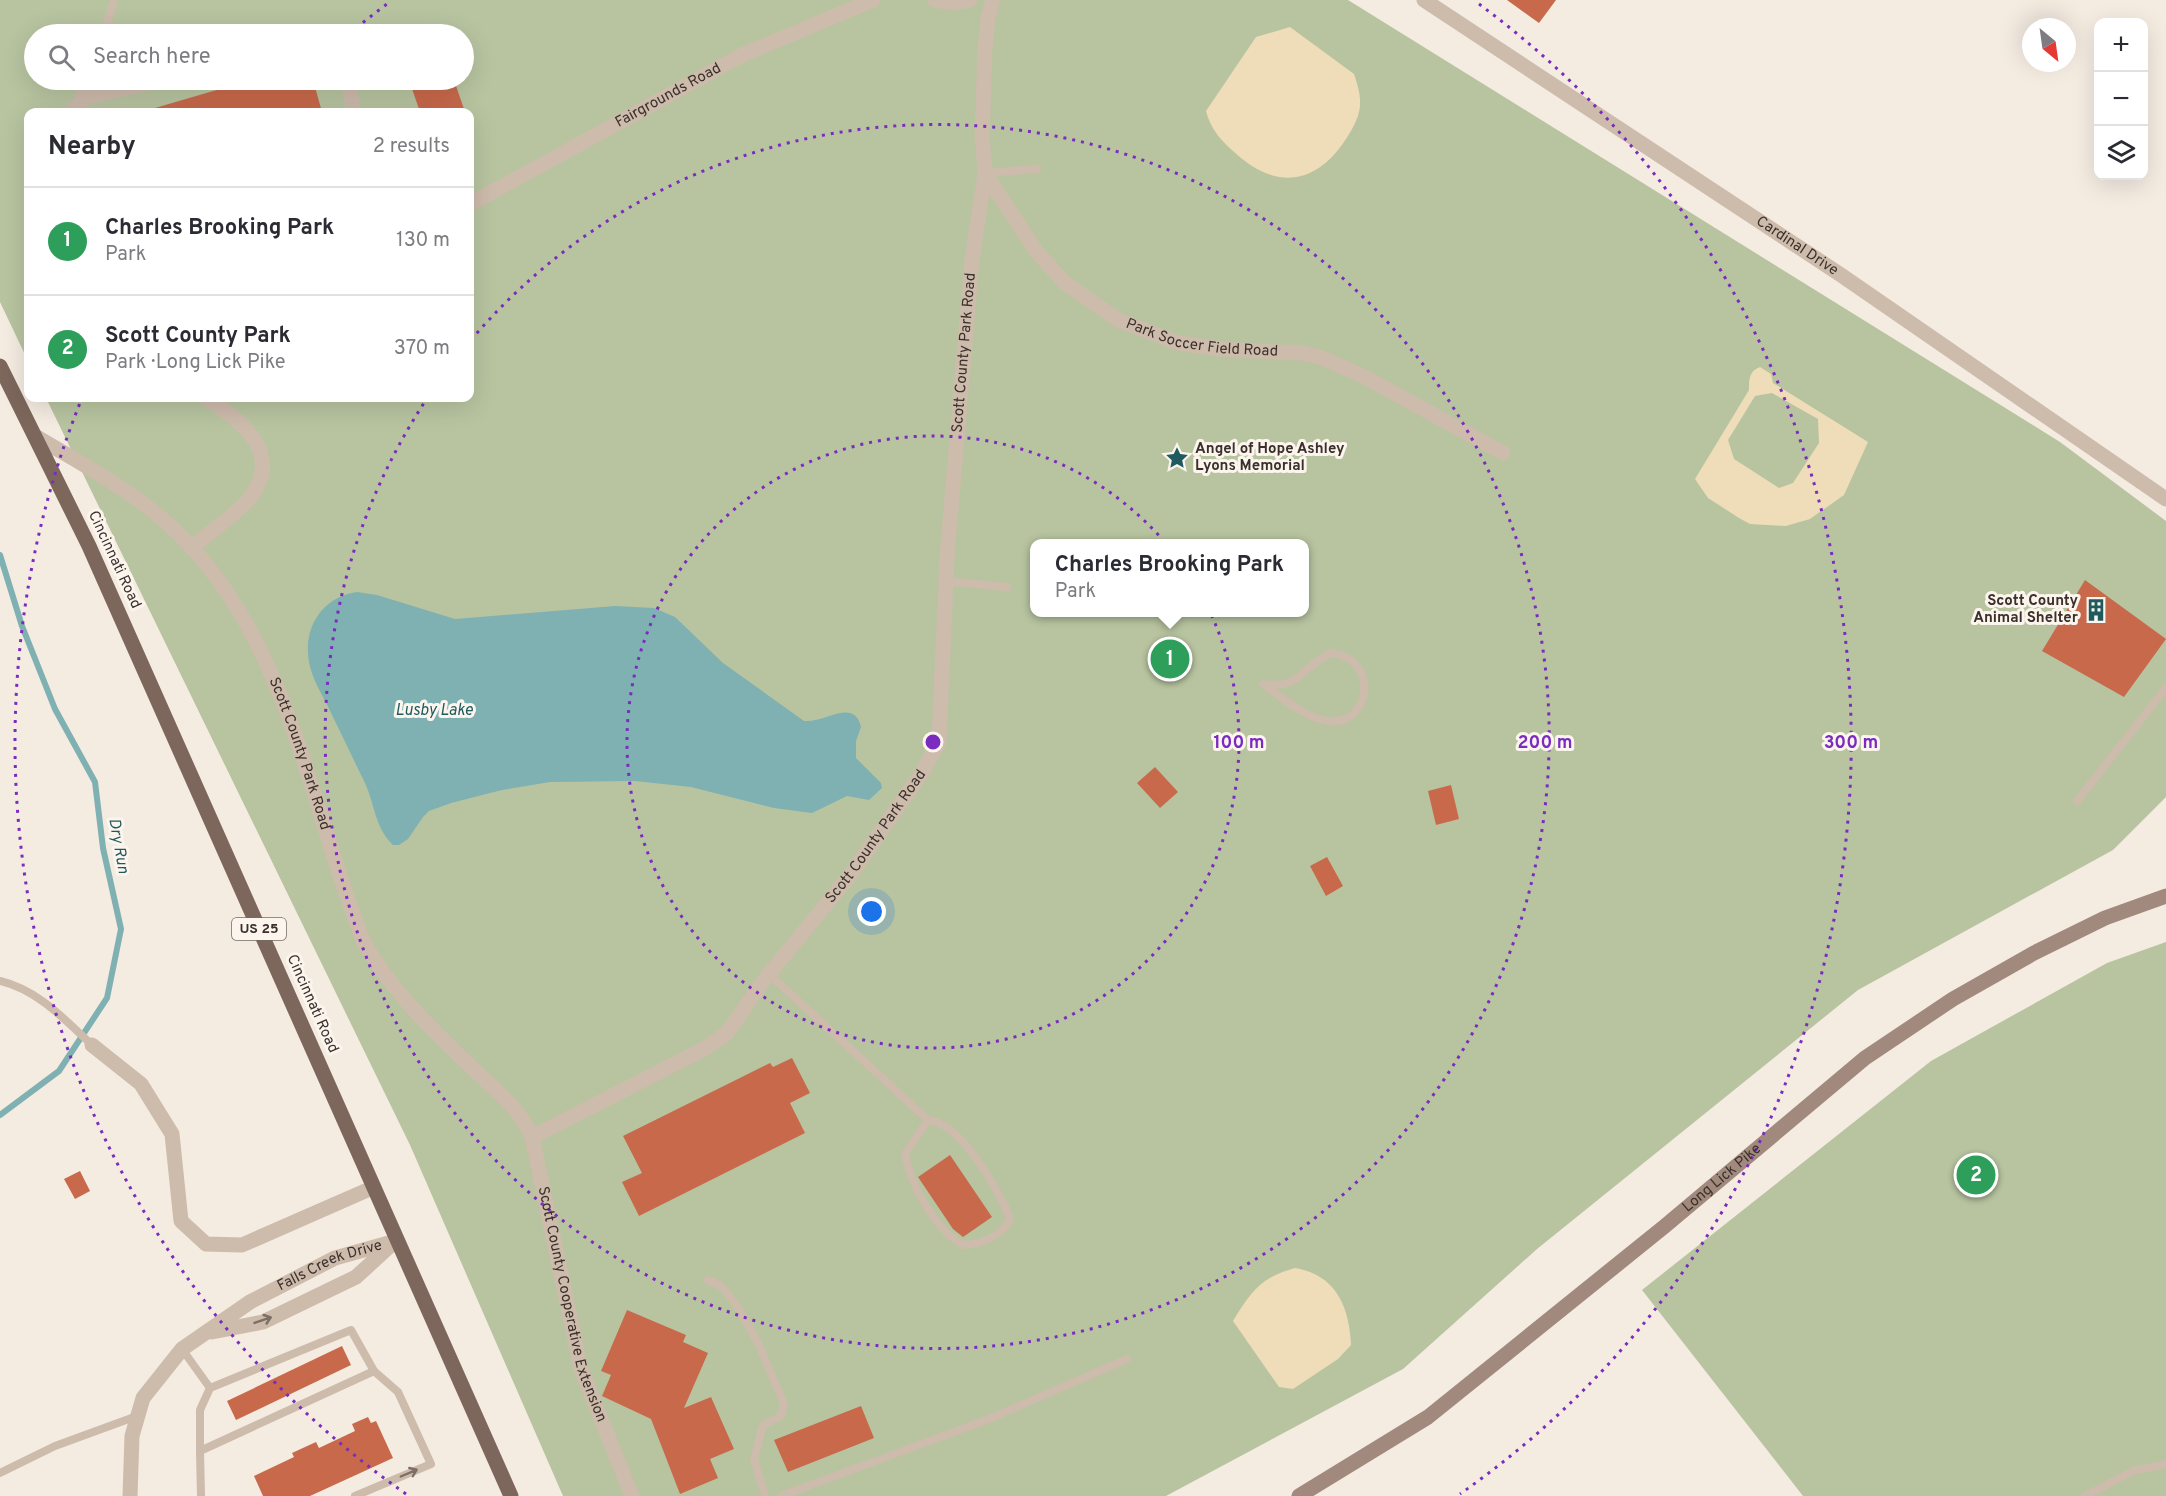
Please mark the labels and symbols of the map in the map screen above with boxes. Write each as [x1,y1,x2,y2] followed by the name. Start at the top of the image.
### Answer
[2022,18,2076,72] north arrow
[612,59,724,132] street label: Fairgrounds Road
[1752,212,1842,280] street label: Cardinal Drive
[948,272,980,433] street label: Scott County Park Road
[1123,314,1279,361] street label: Park Soccer Field Road
[1195,440,1345,476] place label: Angel of Hope Ashley Lyons Memorial
[1164,445,1190,471] place icon: Angel of Hope Ashley Lyons Memorial
[83,508,145,612] street label: Cincinnati Road
[1973,592,2079,628] place label: Scott County Animal Shelter
[2083,597,2109,623] building icon: Scott County Animal Shelter
[1150,636,1190,682] pin: 1
[264,674,334,832] street label: Scott County Park Road
[395,701,473,721] water label: Lusby Lake
[923,732,943,752] centre of rings
[1213,732,1265,755] text: 100 m
[1517,732,1573,755] text: 200 m
[1824,732,1878,755] text: 300 m
[821,766,931,907] street label: Scott County Park Road
[103,817,133,876] water label: Dry Run
[857,897,886,926] your location
[232,918,286,940] road number: US 25
[282,952,342,1056] street label: Cincinnati Road
[1679,1140,1765,1217] street label: Long Lick Pike
[1956,1152,1996,1198] pin: 2
[533,1185,611,1425] street label: Scott County Cooperative Extension
[274,1236,384,1296] street label: Falls Creek Drive
[253,1314,272,1325] one-way arrow
[400,1467,418,1478] one-way arrow

